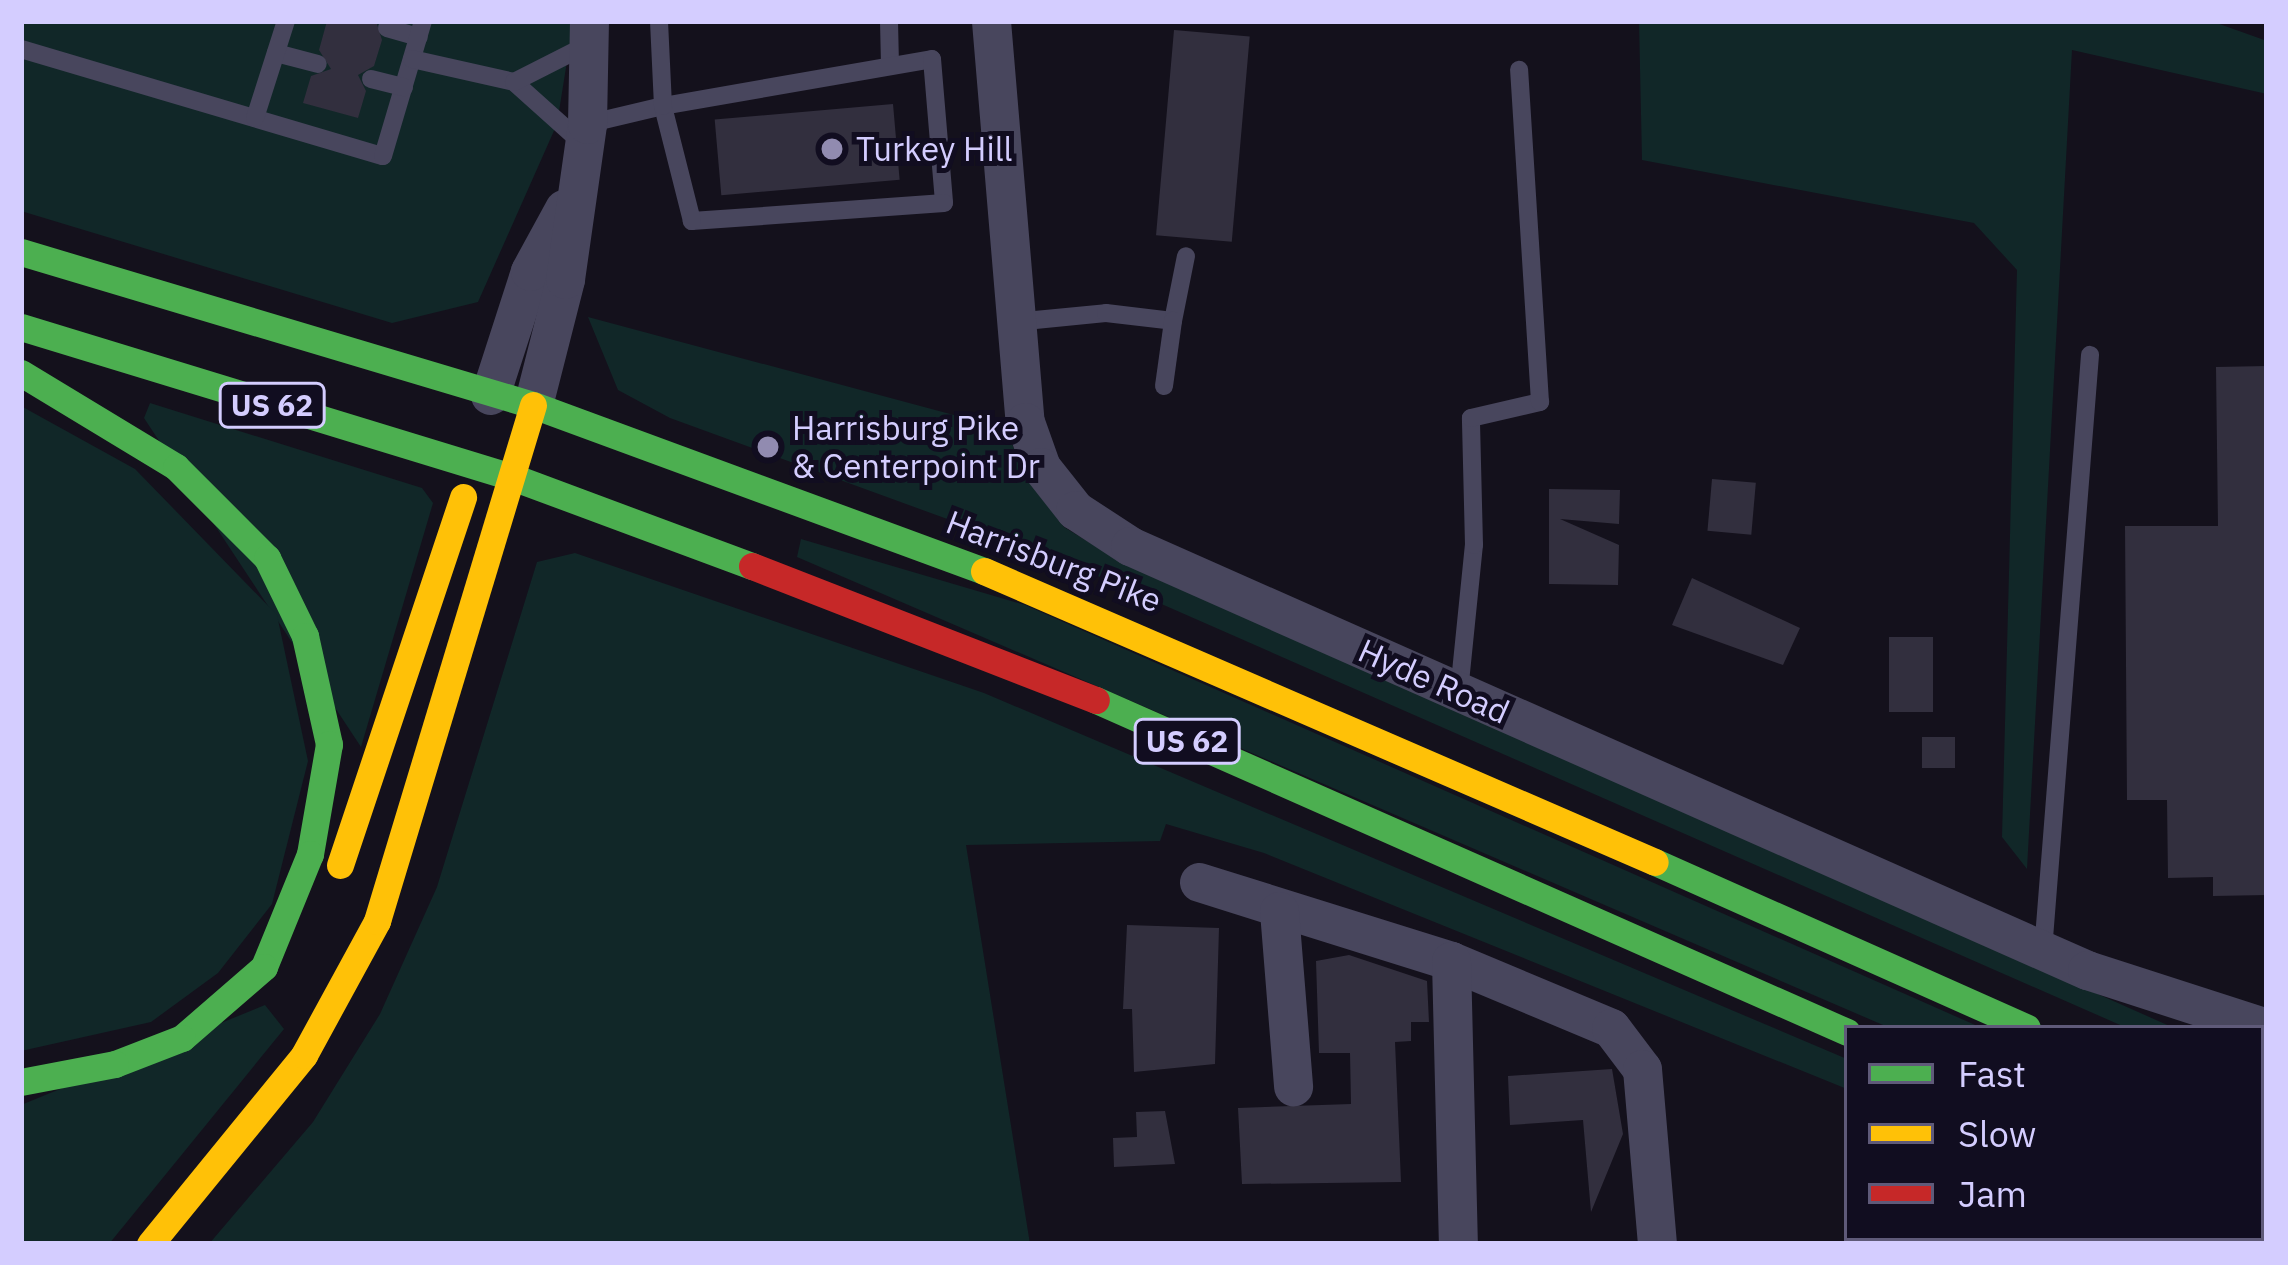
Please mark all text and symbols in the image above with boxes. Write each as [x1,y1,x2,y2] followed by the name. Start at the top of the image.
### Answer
[856,129,1012,169] place label: Turkey Hill
[819,136,845,162] marker: Turkey Hill
[218,381,326,429] road number: US 62
[792,408,1040,486] place label: Harrisburg Pike & Centerpoint Dr
[755,434,781,460] marker: Harrisburg Pike & Centerpoint Dr
[941,502,1167,620] street label: Harrisburg Pike
[1353,630,1515,732] street label: Hyde Road
[1133,717,1241,765] road number: US 62
[1844,1025,2264,1241] legend
[1958,1050,2026,1097] text: Fast
[1958,1110,2036,1157] text: Slow
[1958,1170,2027,1217] text: Jam

